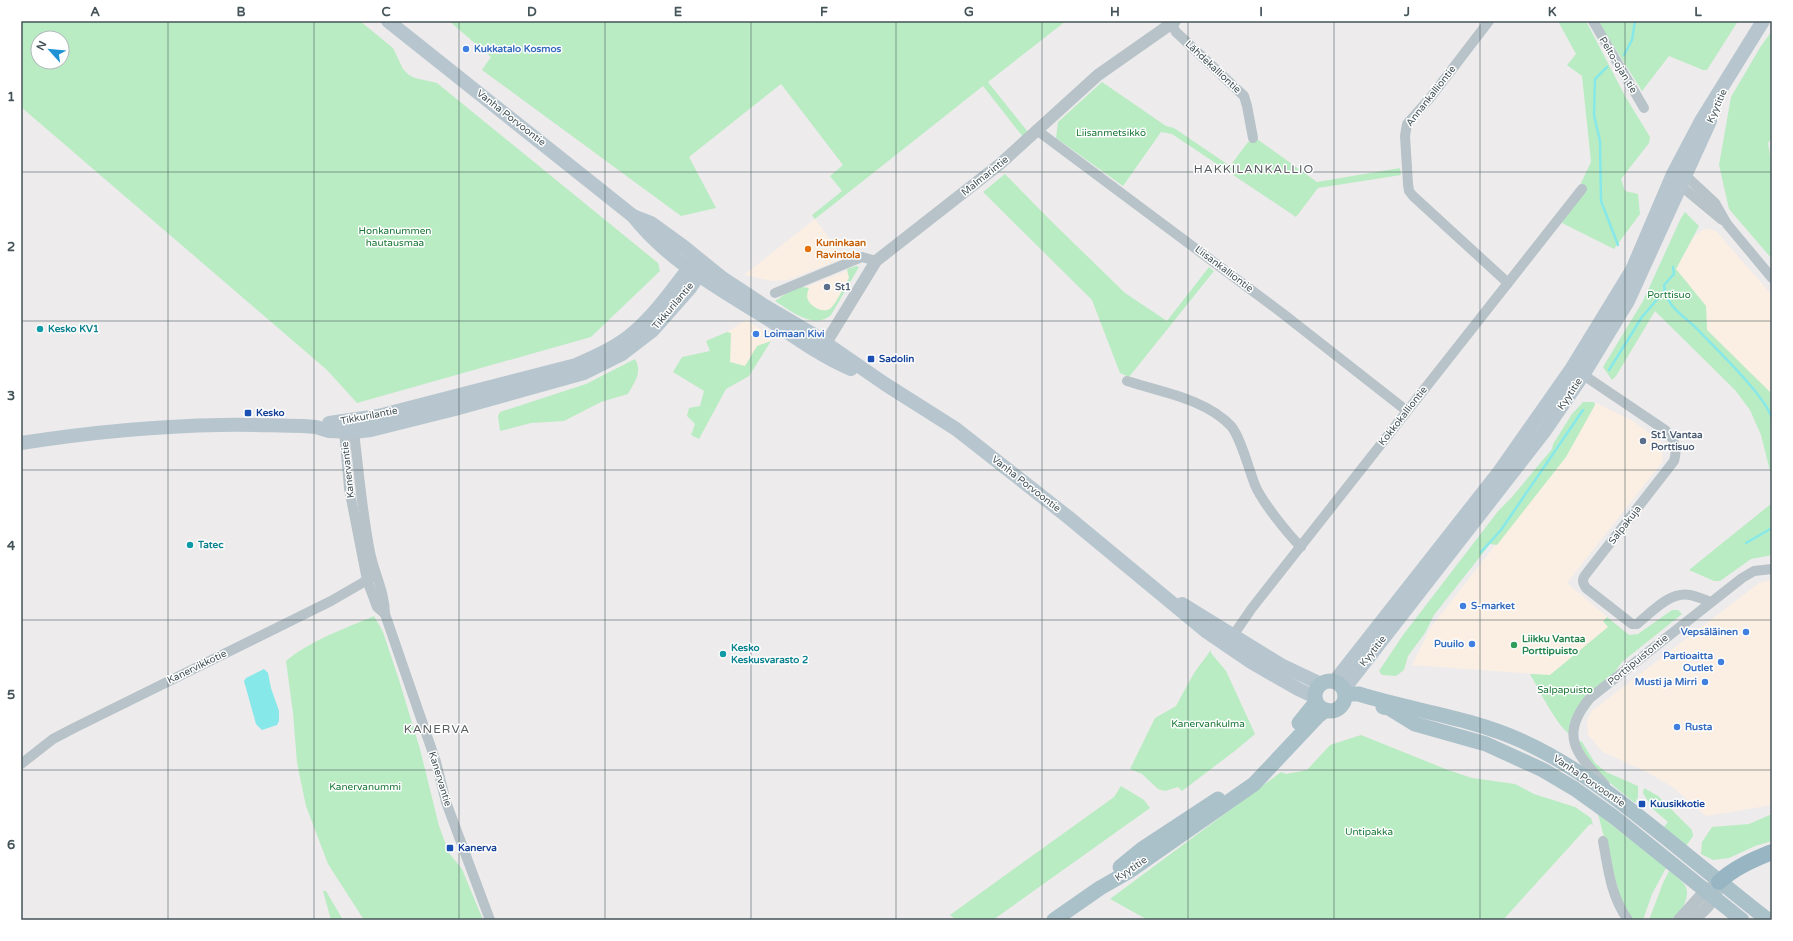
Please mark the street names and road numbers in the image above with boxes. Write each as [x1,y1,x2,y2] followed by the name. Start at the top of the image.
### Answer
[1596,35,1640,96] street label: Pelto-ojan tie
[1183,38,1244,96] street label: Lähdekalliontie
[1404,63,1459,129] street label: Annankalliontie
[474,87,548,149] street label: Vanha Porvoontie
[1704,87,1730,125] street label: Kyytitie
[959,153,1011,199] street label: Malmarintie
[1193,243,1256,295] street label: Liisankalliontie
[650,280,696,332] street label: Tikkurilantie
[1555,375,1585,412] street label: Kyytitie
[1376,384,1430,448] street label: Kokkokalliontie
[339,405,399,427] street label: Tikkurilantie
[339,441,357,499] street label: Kanervantie
[989,453,1063,515] street label: Vanha Porvoontie
[1606,503,1644,547] street label: Salpakuja
[1605,632,1671,688] street label: Porttipuistontie
[1357,633,1389,669] street label: Kyytitie
[165,647,229,687] street label: Kanervikkotie
[426,750,454,808] street label: Kanervantie
[1551,752,1628,810] street label: Vanha Porvoontie
[1113,854,1150,884] street label: Kyytitie

